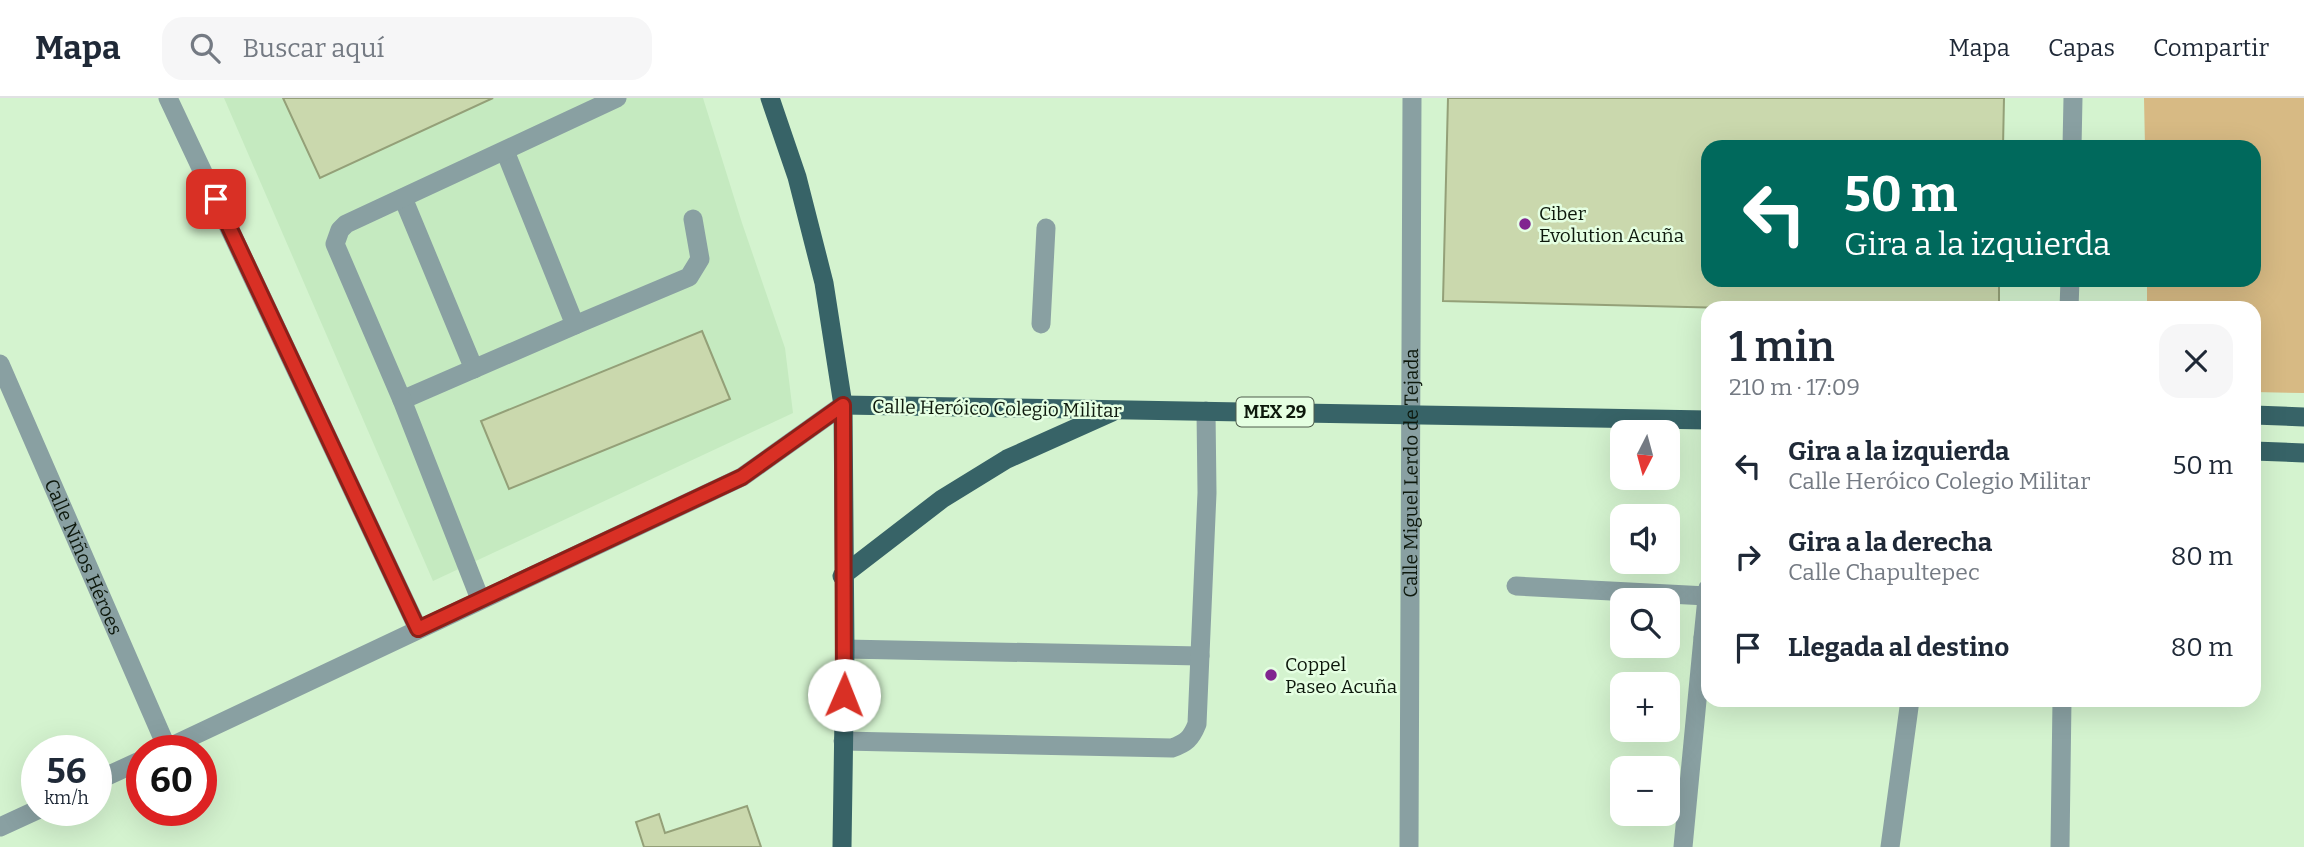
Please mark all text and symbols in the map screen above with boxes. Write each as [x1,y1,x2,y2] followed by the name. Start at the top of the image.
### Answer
[162,17,652,80] search box
[35,28,120,68] text: Mapa
[186,29,224,67] icon: search
[242,33,384,64] text: Buscar aquí
[1948,34,2010,62] text: Mapa
[2048,34,2115,62] text: Capas
[2153,34,2269,62] text: Compartir
[1844,165,1957,224] text: 50 m
[1729,168,1820,259] icon: left
[186,169,246,229] pin
[197,180,235,218] icon: arrive
[1539,202,1685,247] place label: Ciber Evolution Acuña
[1517,216,1533,232] marker: Ciber Evolution Acuña
[1844,225,2111,263] text: Gira a la izquierda
[1729,322,1835,372] text: 1 min
[2159,324,2233,398] button: close
[1399,348,1423,598] street label: Calle Miguel Lerdo de Tejada
[1729,373,1860,401] text: 210 m · 17:09
[872,395,1123,422] street label: Calle Heróico Colegio Militar
[1236,398,1314,426] road number: MEX 29
[1610,420,1680,490] north arrow
[1610,420,1680,826] map controls
[1788,436,2010,467] text: Gira a la izquierda
[1729,447,1767,485] icon: left
[2172,450,2233,481] text: 50 m
[1788,467,2090,495] text: Calle Heróico Colegio Militar
[39,475,127,638] street label: Calle Niños Héroes
[1610,504,1680,574] button: sound
[1788,527,1992,558] text: Gira a la derecha
[1729,538,1767,576] icon: right
[2171,541,2233,572] text: 80 m
[1788,558,1980,586] text: Calle Chapultepec
[1610,588,1680,658] button: search
[1729,629,1767,667] icon: arrive
[1788,632,2009,663] text: Llegada al destino
[2171,632,2233,663] text: 80 m
[1285,653,1398,698] place label: Coppel Paseo Acuña
[807,658,881,732] position arrow
[1263,667,1279,683] marker: Coppel Paseo Acuña
[1610,672,1680,742] button: +
[126,735,217,826] speed limit sign: 60
[47,750,86,792] text: 56
[1610,756,1680,826] button: −
[44,787,89,809] text: km/h

